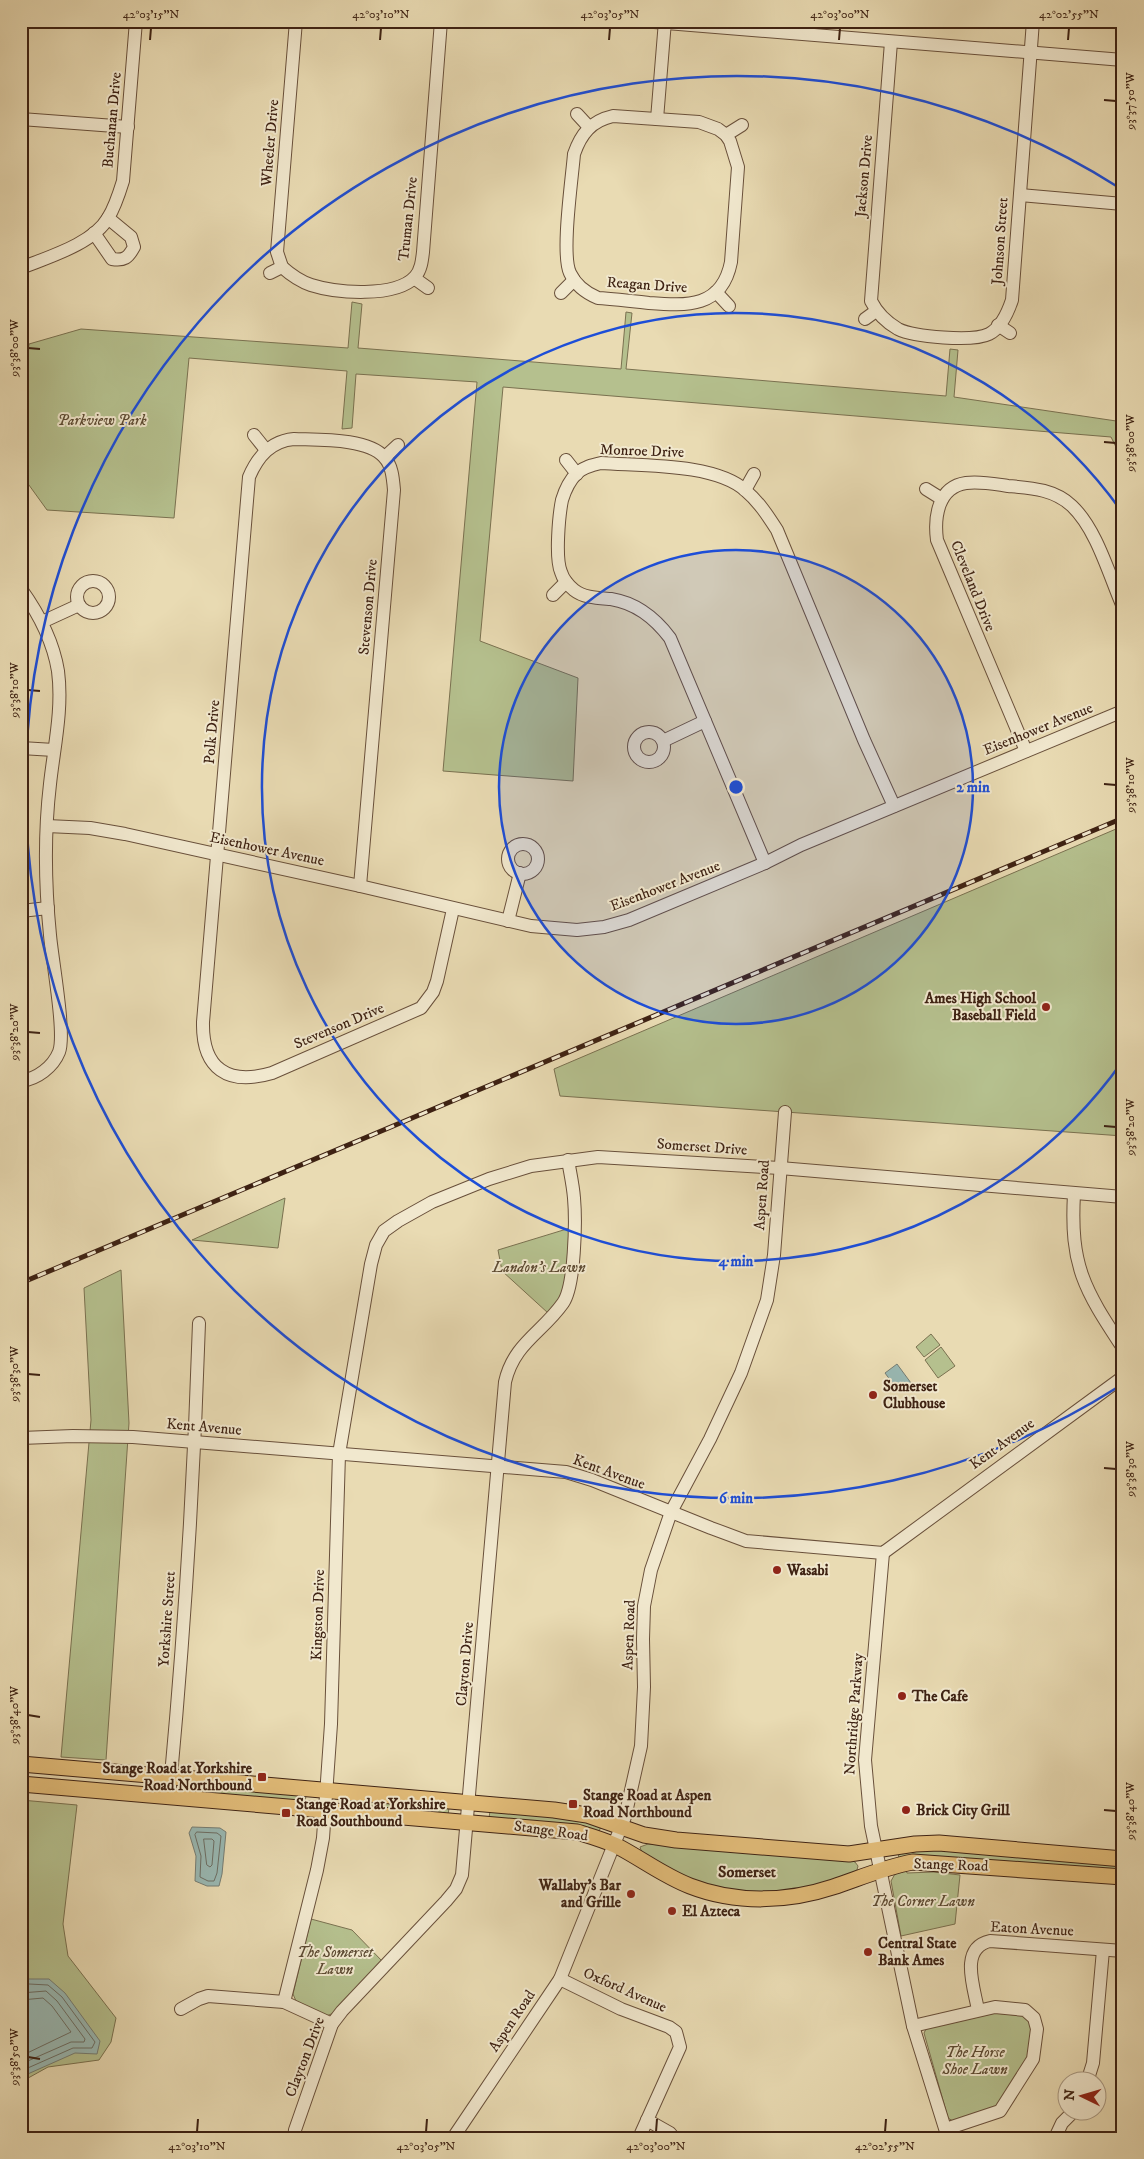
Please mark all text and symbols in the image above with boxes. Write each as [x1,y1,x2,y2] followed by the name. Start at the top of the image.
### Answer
[123,7,180,22] text: 42°03'15"N
[352,7,410,22] text: 42°03'10"N
[581,7,640,22] text: 42°03'05"N
[810,7,870,22] text: 42°03'00"N
[1039,7,1099,22] text: 42°02'55"N
[98,71,126,169] street label: Buchanan Drive
[1123,71,1138,131] text: 93°37'50"W
[257,99,283,188] street label: Wheeler Drive
[851,134,877,220] street label: Jackson Drive
[394,176,422,262] street label: Truman Drive
[987,197,1013,287] street label: Johnson Street
[606,273,688,297] street label: Reagan Drive
[7,318,22,378] text: 93°38'00"W
[58,411,147,430] park label: Parkview Park
[1123,413,1138,473] text: 93°38'00"W
[600,440,684,462] street label: Monroe Drive
[946,538,1000,634] street label: Cleveland Drive
[354,558,382,656] street label: Stevenson Drive
[7,661,22,719] text: 93°38'10"W
[980,698,1096,760] street label: Eisenhower Avenue
[200,699,224,765] street label: Polk Drive
[1123,756,1138,814] text: 93°38'10"W
[727,778,745,796] centre of rings
[956,778,990,797] text: 2 min
[208,828,326,870] street label: Eisenhower Avenue
[607,856,723,916] street label: Eisenhower Avenue
[924,989,1037,1025] place label: Ames High School Baseball Field
[291,998,387,1054] street label: Stevenson Drive
[1040,1001,1052,1013] marker: Ames High School Baseball Field
[7,1002,22,1062] text: 93°38'20"W
[1123,1097,1138,1157] text: 93°38'20"W
[656,1134,748,1160] street label: Somerset Drive
[750,1159,774,1231] street label: Aspen Road
[718,1252,754,1271] text: 4 min
[491,1258,586,1277] park label: Landon's Lawn
[7,1345,22,1403] text: 93°38'30"W
[883,1377,946,1413] place label: Somerset Clubhouse
[867,1389,879,1401] marker: Somerset Clubhouse
[166,1414,242,1440] street label: Kent Avenue
[966,1414,1038,1474] street label: Kent Avenue
[1123,1440,1138,1498] text: 93°38'30"W
[570,1450,648,1494] street label: Kent Avenue
[719,1489,753,1508] text: 6 min
[786,1561,829,1580] place label: Wasabi
[771,1564,783,1576] marker: Wasabi
[307,1569,329,1661] street label: Kingston Drive
[154,1570,180,1668] street label: Yorkshire Street
[618,1599,640,1671] street label: Aspen Road
[452,1621,478,1707] street label: Clayton Drive
[840,1652,868,1776] street label: Northridge Parkway
[7,1685,22,1745] text: 93°38'40"W
[911,1687,969,1706] place label: The Cafe
[896,1690,908,1702] marker: The Cafe
[102,1759,253,1795] place label: Stange Road at Yorkshire Road Northbound
[256,1771,268,1783] marker: Stange Road at Yorkshire Road Northbound
[1123,1781,1138,1841] text: 93°38'40"W
[583,1786,712,1822] place label: Stange Road at Aspen Road Northbound
[296,1795,446,1831] place label: Stange Road at Yorkshire Road Southbound
[567,1798,579,1810] marker: Stange Road at Aspen Road Northbound
[916,1801,1010,1820] place label: Brick City Grill
[900,1804,912,1816] marker: Brick City Grill
[280,1807,292,1819] marker: Stange Road at Yorkshire Road Southbound
[513,1816,590,1846] street label: Stange Road
[913,1854,989,1876] street label: Stange Road
[718,1862,777,1882] district label: Somerset
[538,1876,622,1912] place label: Wallaby's Bar and Grille
[625,1888,637,1900] marker: Wallaby's Bar and Grille
[871,1892,975,1911] park label: The Corner Lawn
[682,1902,741,1921] place label: El Azteca
[666,1905,678,1917] marker: El Azteca
[990,1917,1074,1941] street label: Eaton Avenue
[878,1934,957,1970] place label: Central State Bank Ames
[297,1943,374,1979] park label: The Somerset Lawn
[862,1946,874,1958] marker: Central State Bank Ames
[580,1963,670,2017] street label: Oxford Avenue
[484,1986,540,2056] street label: Aspen Road
[281,2014,329,2100] street label: Clayton Drive
[7,2027,22,2087] text: 93°38'50"W
[941,2043,1008,2079] park label: The Horse Shoe Lawn
[1056,2072,1106,2122] north arrow
[1061,2088,1080,2101] text: N
[168,2139,226,2154] text: 42°03'10"N
[397,2139,456,2154] text: 42°03'05"N
[626,2139,686,2154] text: 42°03'00"N
[855,2139,915,2154] text: 42°02'55"N

